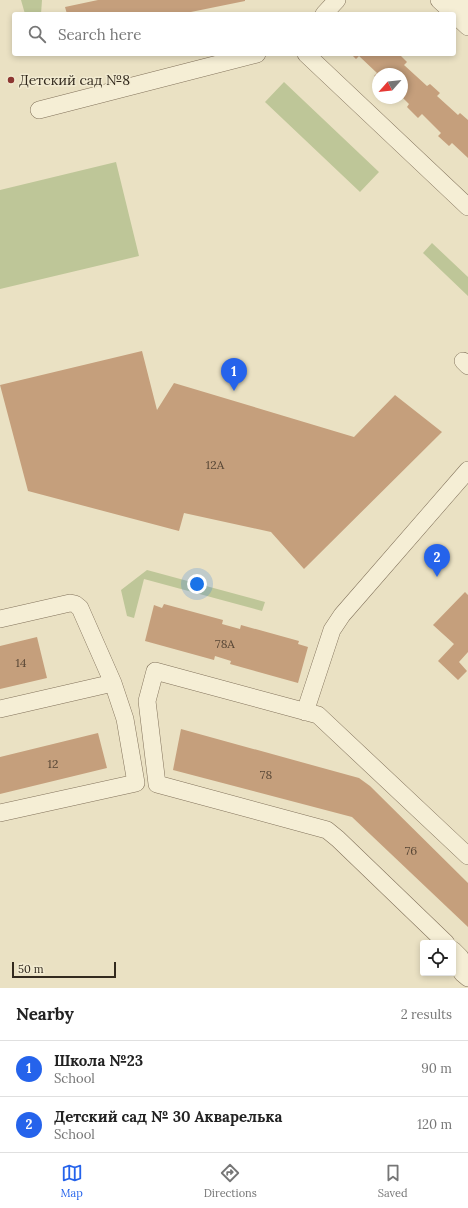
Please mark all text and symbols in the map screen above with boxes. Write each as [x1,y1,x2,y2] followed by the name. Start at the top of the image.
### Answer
[12,12,456,56] search box
[26,23,48,45] icon: search
[58,25,141,44] text: Search here
[372,68,408,104] north arrow
[19,71,130,89] place label: Детский сад №8
[6,75,16,85] marker: Детский сад №8
[221,358,247,391] pin: 1
[206,457,225,472] house number: 12А
[424,544,450,577] pin: 2
[187,574,207,594] your location
[215,636,235,651] house number: 78А
[16,655,27,670] house number: 14
[48,756,58,771] house number: 12
[260,767,272,782] house number: 78
[405,843,417,858] house number: 76
[420,940,456,976] map controls
[420,940,456,976] button: locate
[12,960,116,979] scale bar
[18,962,44,976] text: 50 m
[16,1003,74,1025] text: Nearby
[401,1006,452,1023] text: 2 results
[54,1051,143,1070] text: Школа №23
[26,1060,32,1077] text: 1
[421,1060,452,1077] text: 90 m
[54,1070,95,1087] text: School
[54,1107,282,1126] text: Детский сад № 30 Акварелька
[26,1116,32,1133] text: 2
[417,1116,452,1133] text: 120 m
[54,1126,95,1143] text: School
[60,1162,83,1200] tab: Map
[204,1162,257,1200] tab: Directions
[378,1162,408,1200] tab: Saved

